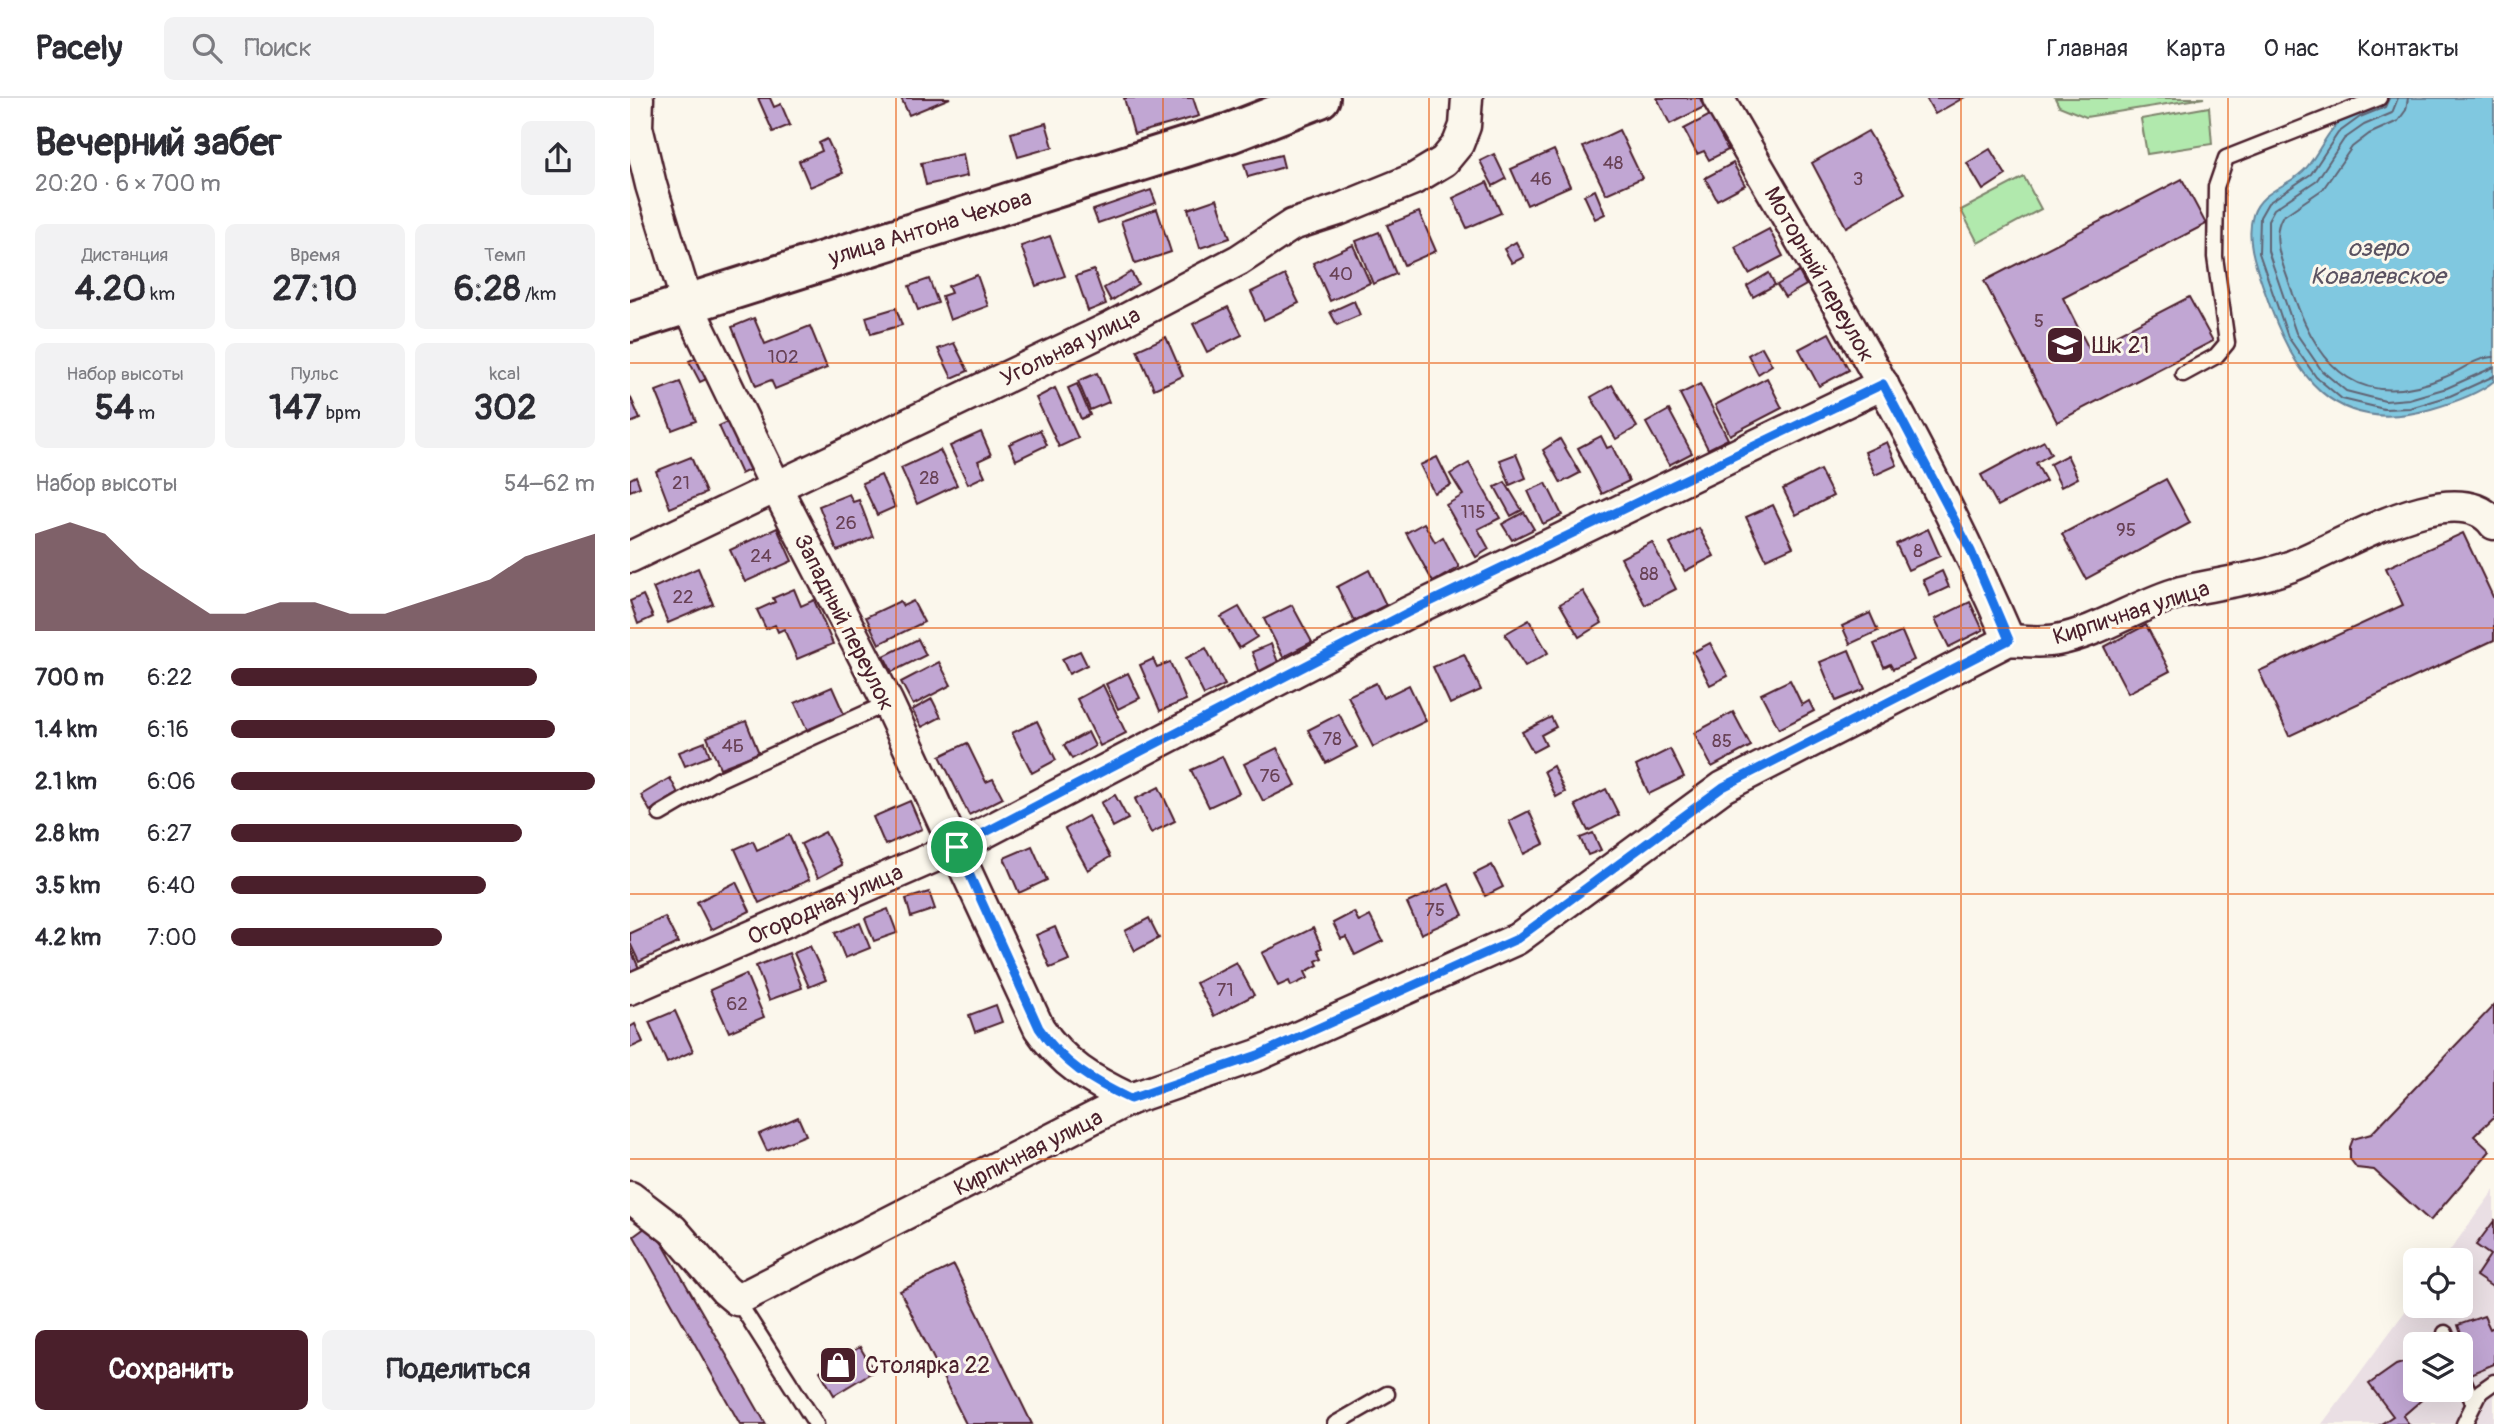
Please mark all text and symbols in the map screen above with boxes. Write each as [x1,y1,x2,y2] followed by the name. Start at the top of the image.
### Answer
[164,17,654,80] search box
[35,28,122,69] text: Pacely
[188,29,226,67] icon: search
[244,32,312,64] text: Поиск
[2047,34,2128,63] text: Главная
[2166,34,2226,63] text: Карта
[2264,34,2319,63] text: О нас
[2357,34,2459,63] text: Контакты
[35,119,282,167] text: Вечерний забег
[521,121,595,195] button: share
[1603,151,1623,175] house number: 48
[1530,167,1552,191] house number: 46
[1853,167,1863,191] house number: 3
[35,169,221,198] text: 20:20 · 6 × 700 m
[1758,182,1882,367] street label: Моторный переулок
[824,183,1035,272] street label: улица Антона Чехова
[2310,234,2448,291] water label: озеро Ковалевское
[82,243,168,267] text: Дистанция
[290,243,340,267] text: Время
[484,243,526,267] text: Темп
[1329,262,1353,286] house number: 40
[75,267,146,311] text: 4.20
[272,267,358,311] text: 27:10
[454,267,521,311] text: 6:28
[146,282,175,306] text: km
[521,282,556,306] text: /km
[996,300,1145,393] street label: Угольная улица
[2034,309,2044,333] house number: 5
[2044,324,2086,366] school or university icon: Шк 21
[2092,331,2150,360] place label: Шк 21
[767,345,799,369] house number: 102
[66,362,184,386] text: Набор высоты
[291,362,339,386] text: Пульс
[490,362,520,386] text: kcal
[95,386,134,430] text: 54
[269,386,322,430] text: 147
[473,386,537,430] text: 302
[134,401,155,425] text: m
[322,401,361,425] text: bpm
[919,466,939,490] house number: 28
[35,469,177,498] text: Набор высоты
[504,469,595,498] text: 54–62 m
[672,471,690,495] house number: 21
[1460,500,1486,524] house number: 115
[835,511,857,535] house number: 26
[2116,518,2136,542] house number: 95
[788,529,902,716] street label: Западный переулок
[1913,539,1923,563] house number: 8
[750,544,772,568] house number: 24
[1639,562,1659,586] house number: 88
[2049,573,2213,651] street label: Кирпичная улица
[672,585,694,609] house number: 22
[35,663,104,692] text: 700 m
[147,663,192,692] text: 6:22
[35,715,97,744] text: 1.4 km
[147,715,189,744] text: 6:16
[1322,727,1342,751] house number: 78
[1712,729,1732,753] house number: 85
[722,734,744,758] house number: 4Б
[1259,764,1281,788] house number: 76
[35,767,97,796] text: 2.1 km
[147,767,196,796] text: 6:06
[927,817,987,877] pin
[35,819,100,848] text: 2.8 km
[147,819,192,848] text: 6:27
[938,828,976,866] icon: arrive
[743,857,907,952] street label: Огородная улица
[35,871,100,900] text: 3.5 km
[147,871,196,900] text: 6:40
[1425,898,1445,922] house number: 75
[35,923,101,952] text: 4.2 km
[147,923,197,952] text: 7:00
[1216,978,1234,1002] house number: 71
[726,992,748,1016] house number: 62
[949,1102,1107,1202] street label: Кирпичная улица
[2403,1248,2473,1402] map controls
[2403,1248,2473,1318] button: locate
[35,1330,308,1410] button: Сохранить
[322,1330,595,1410] button: Поделиться
[2403,1332,2473,1402] button: layers
[817,1344,859,1386] shop icon: Столярка 22
[865,1351,990,1380] place label: Столярка 22

